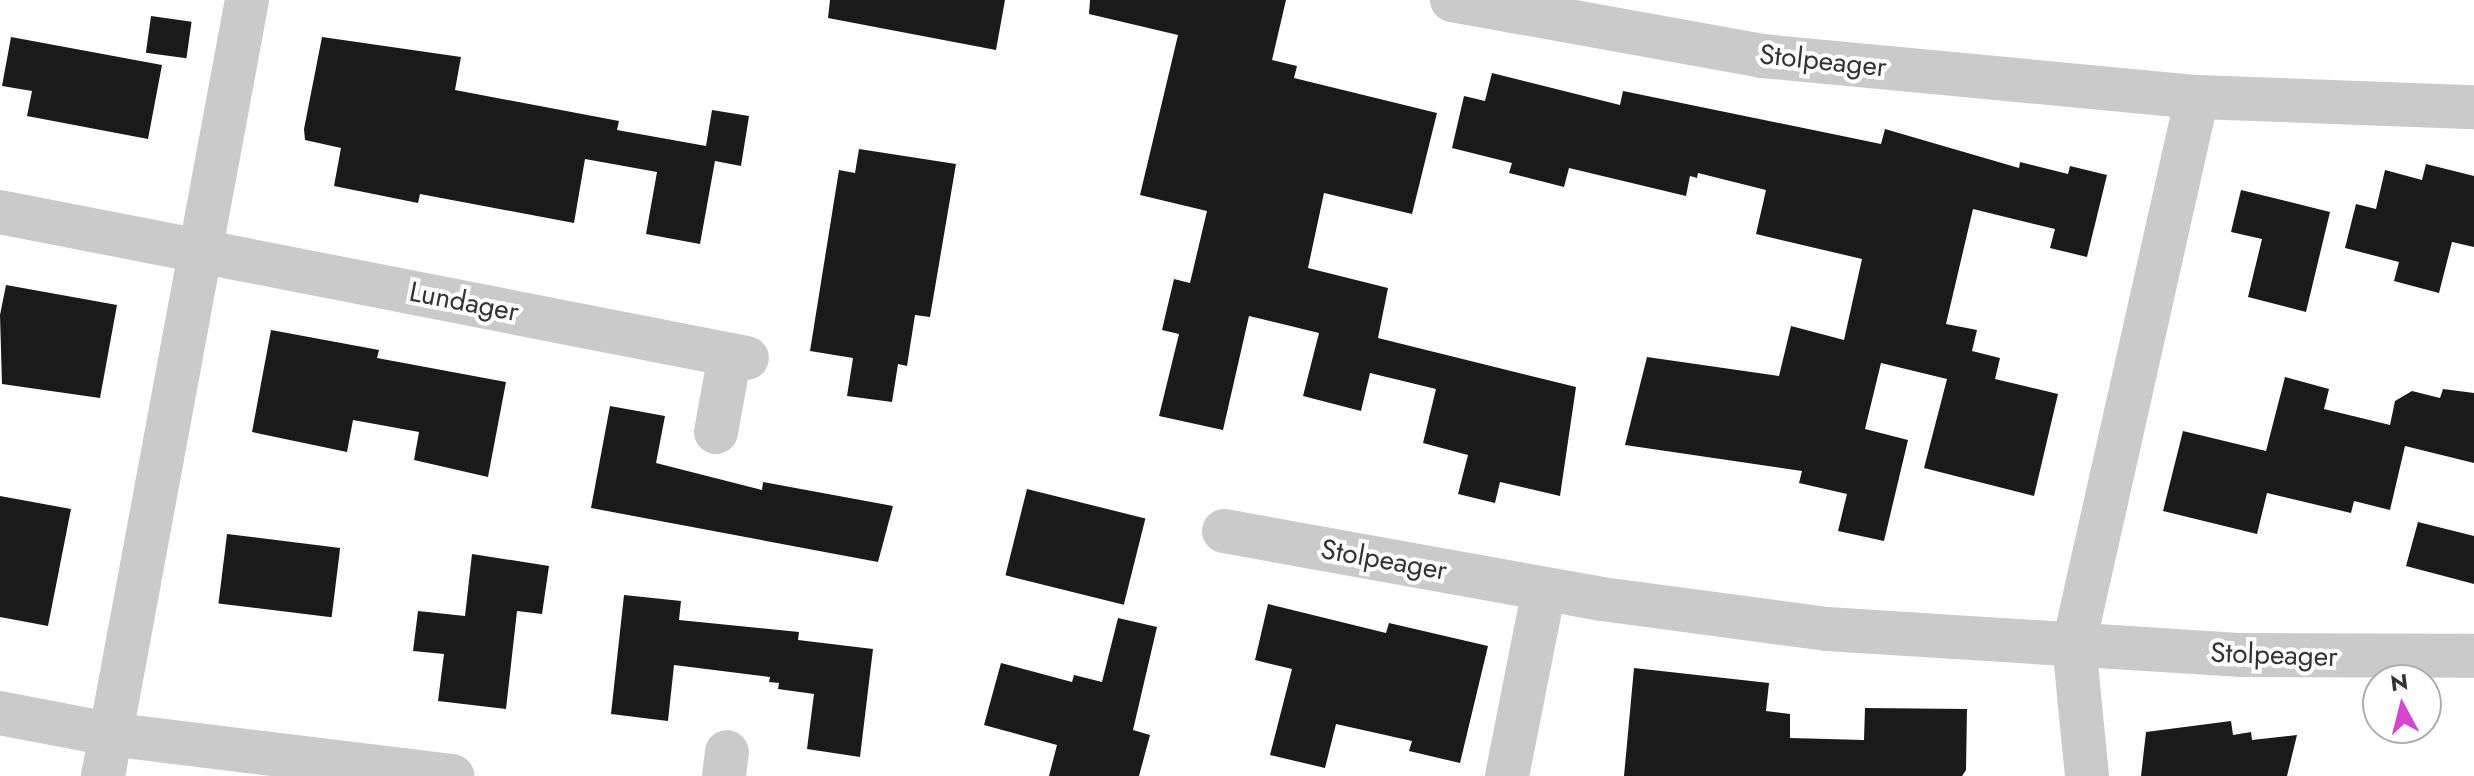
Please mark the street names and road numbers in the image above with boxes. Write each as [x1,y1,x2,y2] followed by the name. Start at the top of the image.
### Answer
[1758,38,1888,84] street label: Stolpeager
[406,275,522,329] street label: Lundager
[1318,532,1450,588] street label: Stolpeager
[2210,636,2338,674] street label: Stolpeager

